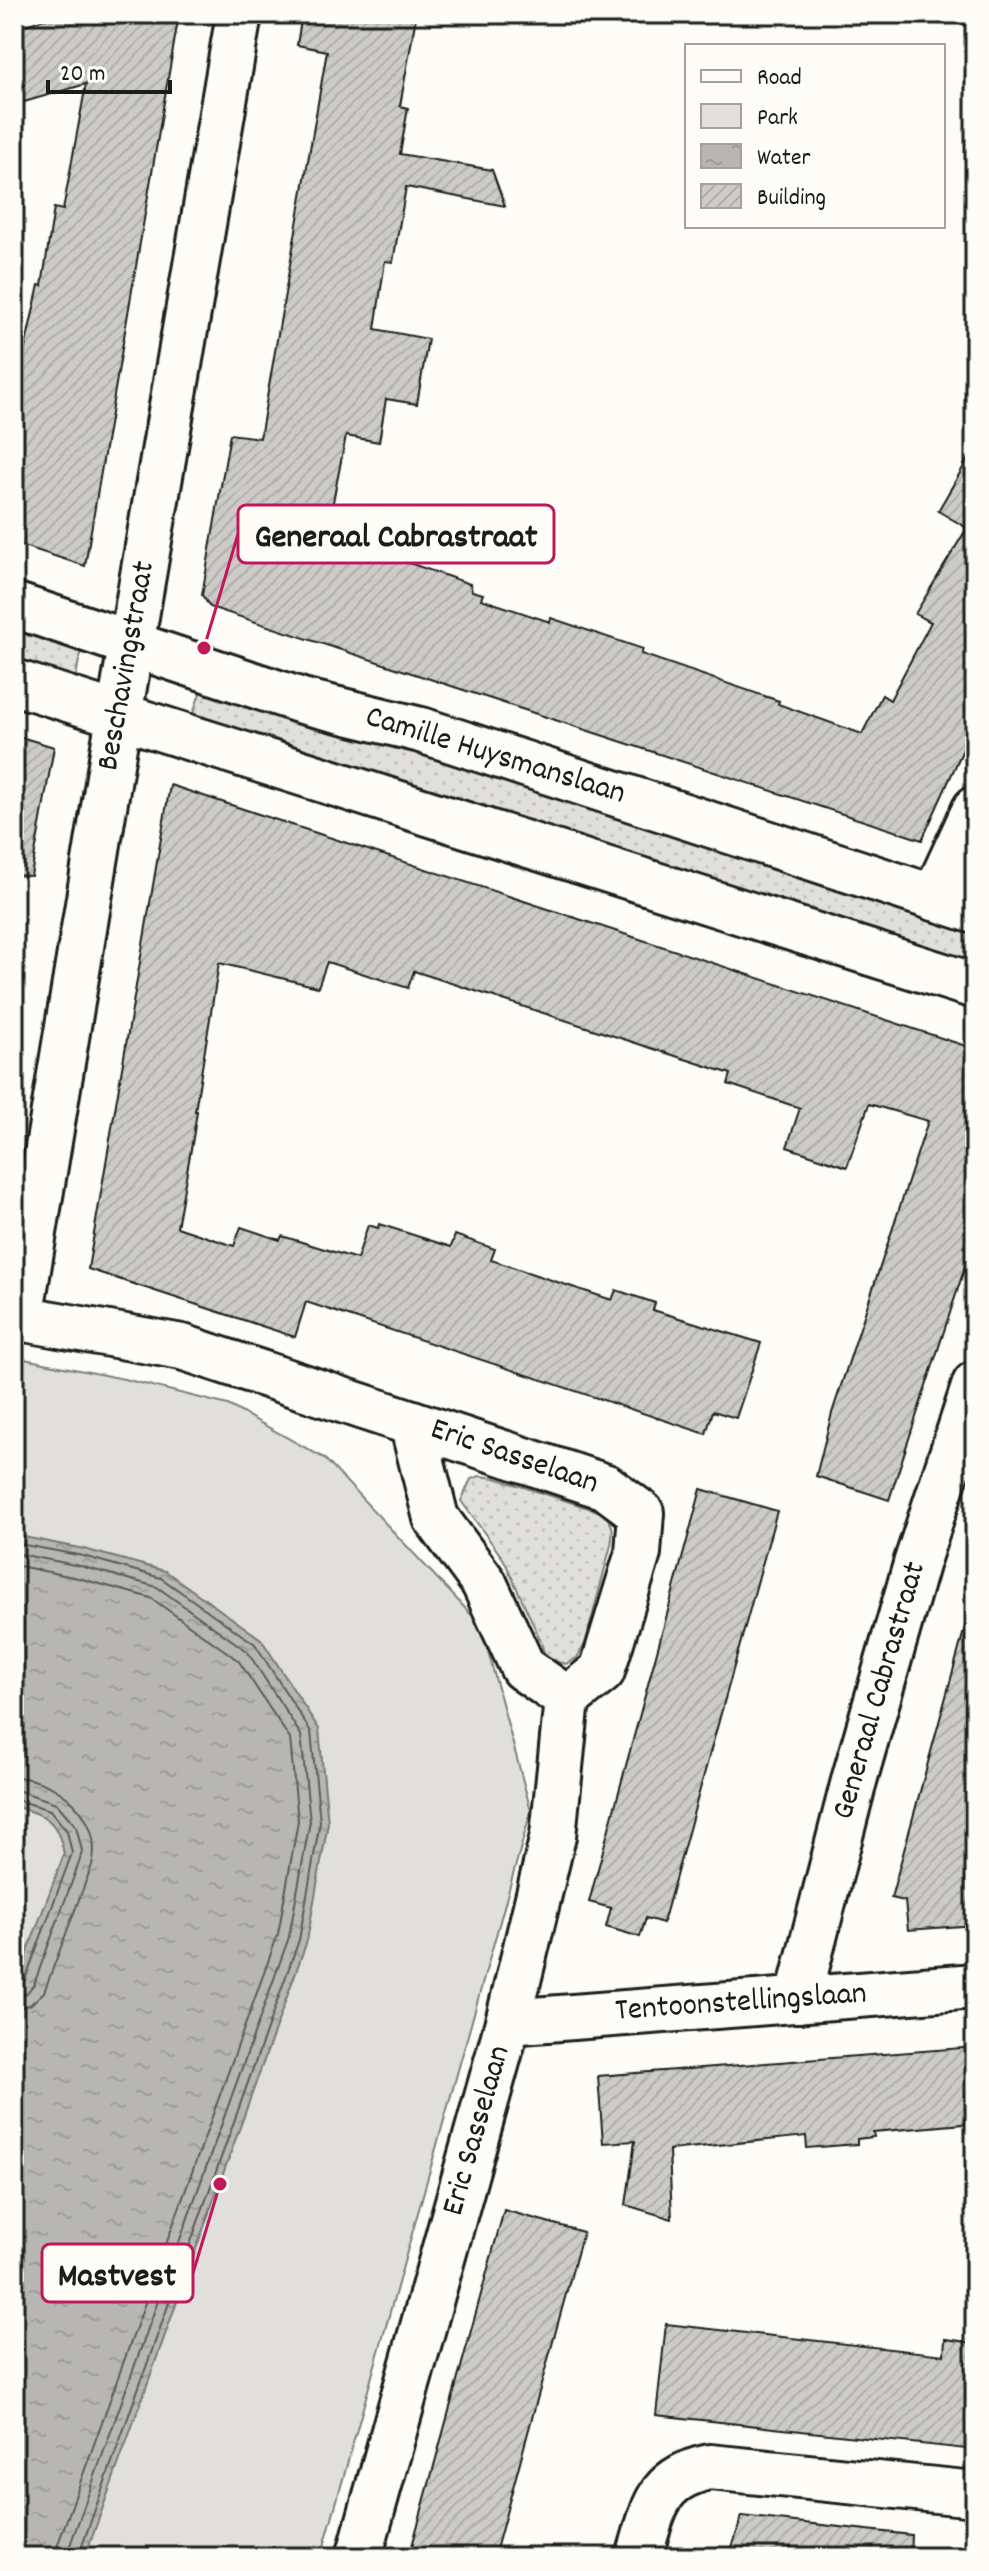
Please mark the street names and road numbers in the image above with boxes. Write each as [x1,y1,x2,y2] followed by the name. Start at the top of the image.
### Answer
[87,557,169,774] street label: Beschavingstraat
[359,696,631,818] street label: Camille Huysmanslaan
[424,1408,604,1508] street label: Eric Sasselaan
[822,1556,940,1825] street label: Generaal Cabrastraat
[614,1972,868,2036] street label: Tentoonstellingslaan
[432,2041,524,2221] street label: Eric Sasselaan

